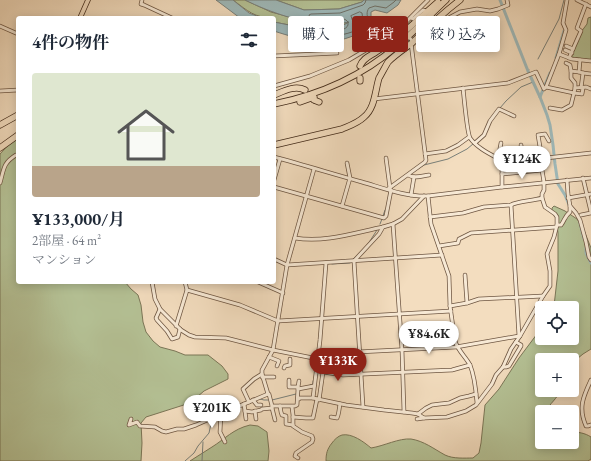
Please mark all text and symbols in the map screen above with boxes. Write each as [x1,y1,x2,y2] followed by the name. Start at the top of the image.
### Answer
[288,16,344,52] chip: 購入
[352,16,408,52] chip: 賃貸
[416,16,500,52] chip: 絞り込み
[238,29,260,51] icon: filters
[32,31,109,53] text: 4件の物件
[110,99,182,171] icon: home
[494,146,550,180] pin: ¥124K
[502,150,542,167] text: ¥124K
[32,208,125,230] text: ¥133,000/月
[32,232,101,249] text: 2部屋 · 64 m²
[32,251,96,268] text: マンション
[535,301,579,449] map controls
[535,301,579,345] button: locate
[396,321,462,355] pin: ¥84.6K
[408,325,450,342] text: ¥84.6K
[310,348,366,382] pin: ¥133K
[318,352,358,369] text: ¥133K
[535,353,579,397] button: +
[184,395,240,429] pin: ¥201K
[192,399,232,416] text: ¥201K
[535,405,579,449] button: −

